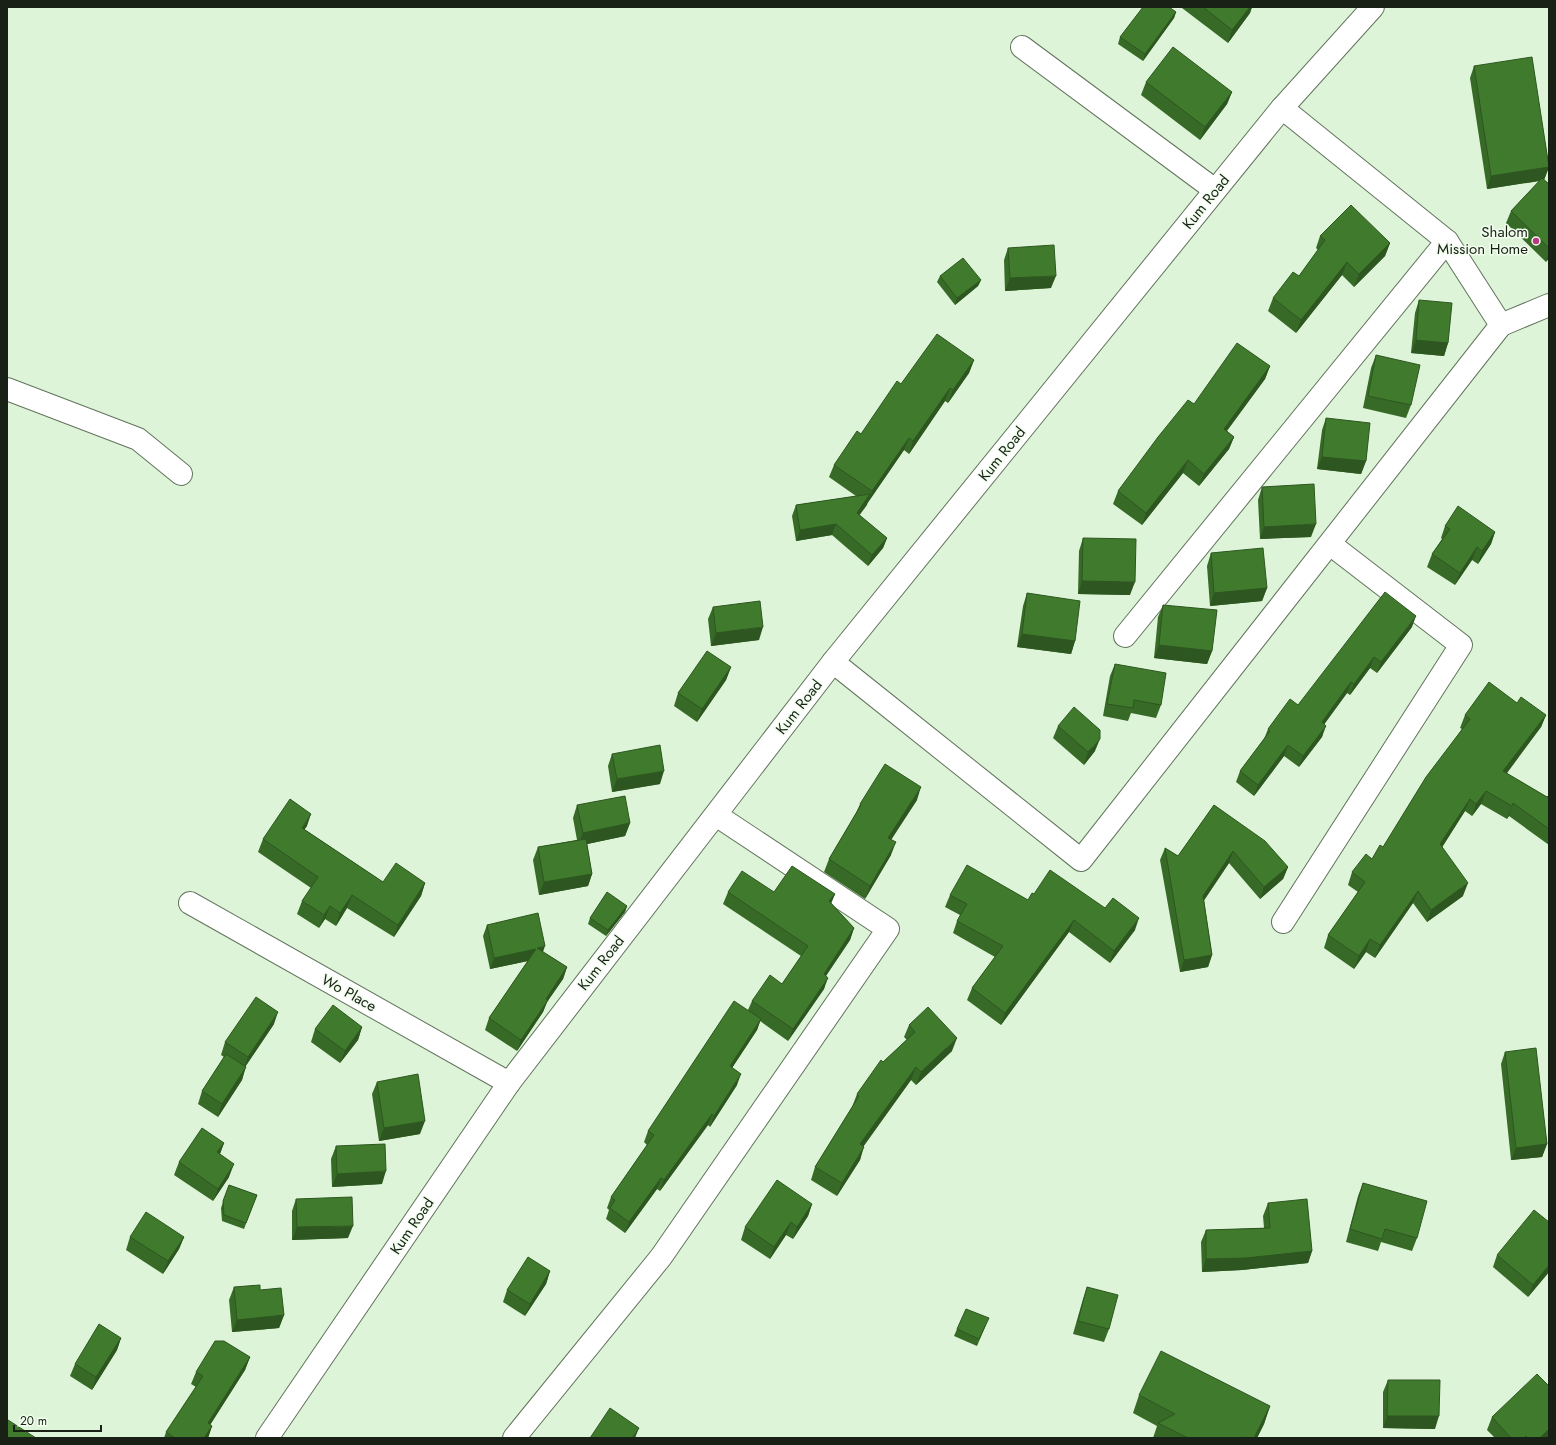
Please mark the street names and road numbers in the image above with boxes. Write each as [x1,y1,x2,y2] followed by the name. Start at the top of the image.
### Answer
[1177,170,1235,234] street label: Kum Road
[973,422,1031,486] street label: Kum Road
[770,675,828,739] street label: Kum Road
[572,931,630,995] street label: Kum Road
[317,969,381,1017] street label: Wo Place
[385,1193,439,1259] street label: Kum Road

